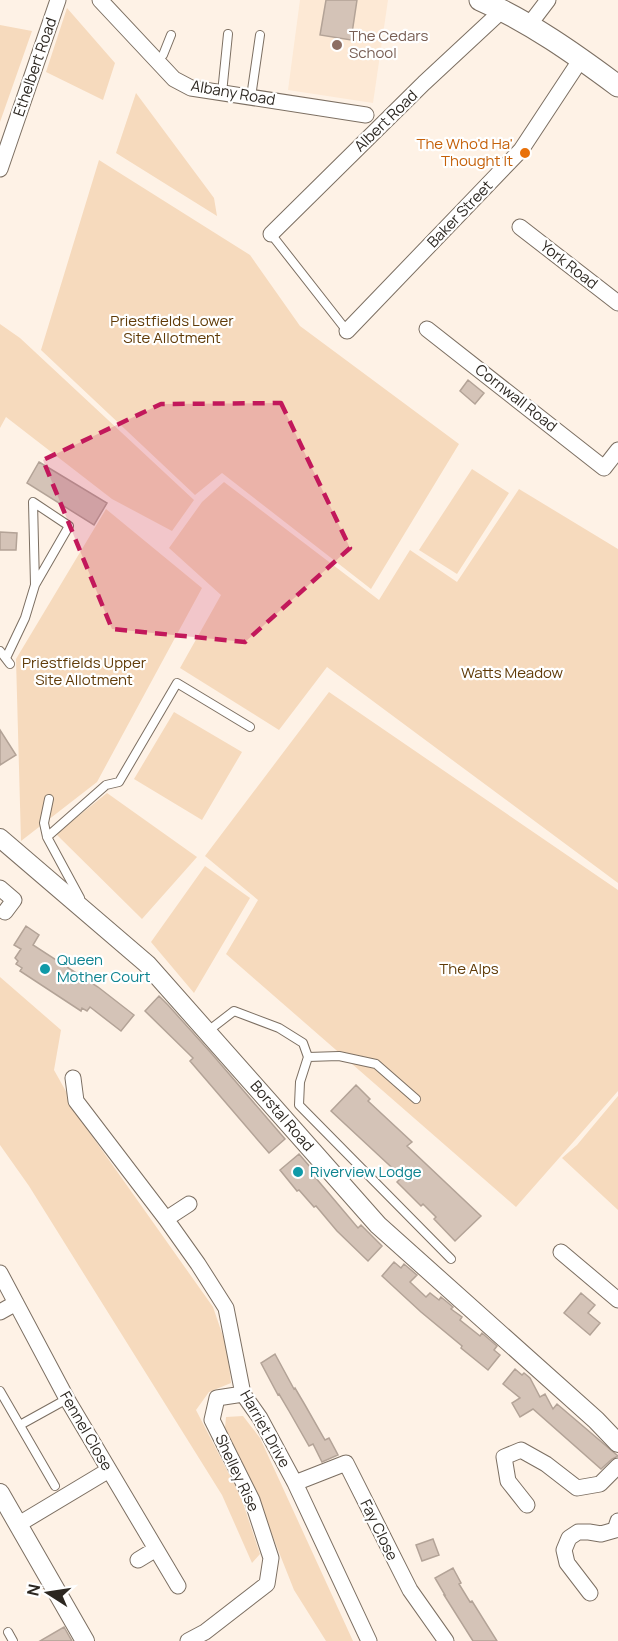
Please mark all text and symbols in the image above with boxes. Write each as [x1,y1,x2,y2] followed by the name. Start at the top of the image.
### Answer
[8,15,61,119] street label: Ethelbert Road
[349,25,428,63] place label: The Cedars School
[330,38,344,52] marker: The Cedars School
[189,75,277,110] street label: Albany Road
[349,85,422,156] street label: Albert Road
[416,133,513,171] place label: The Who'd Ha' Thought It
[518,146,532,160] marker: The Who'd Ha' Thought It
[422,175,497,252] street label: Baker Street
[536,236,602,294] street label: York Road
[110,310,234,348] park label: Priestfields Lower Site Allotment
[471,359,562,436] street label: Cornwall Road
[22,652,147,690] park label: Priestfields Upper Site Allotment
[461,662,564,683] park label: Watts Meadow
[57,949,151,987] place label: Queen Mother Court
[439,958,499,979] park label: The Alps
[38,962,52,976] marker: Queen Mother Court
[246,1076,319,1156] street label: Borstal Road
[310,1161,422,1182] place label: Riverview Lodge
[291,1165,305,1179] marker: Riverview Lodge
[235,1386,296,1472] street label: Harriet Drive
[55,1387,118,1475] street label: Fennel Close
[210,1431,265,1515] street label: Shelley Rise
[356,1496,403,1564] street label: Fay Close
[18,1563,78,1623] north arrow
[21,1582,45,1598] text: N

